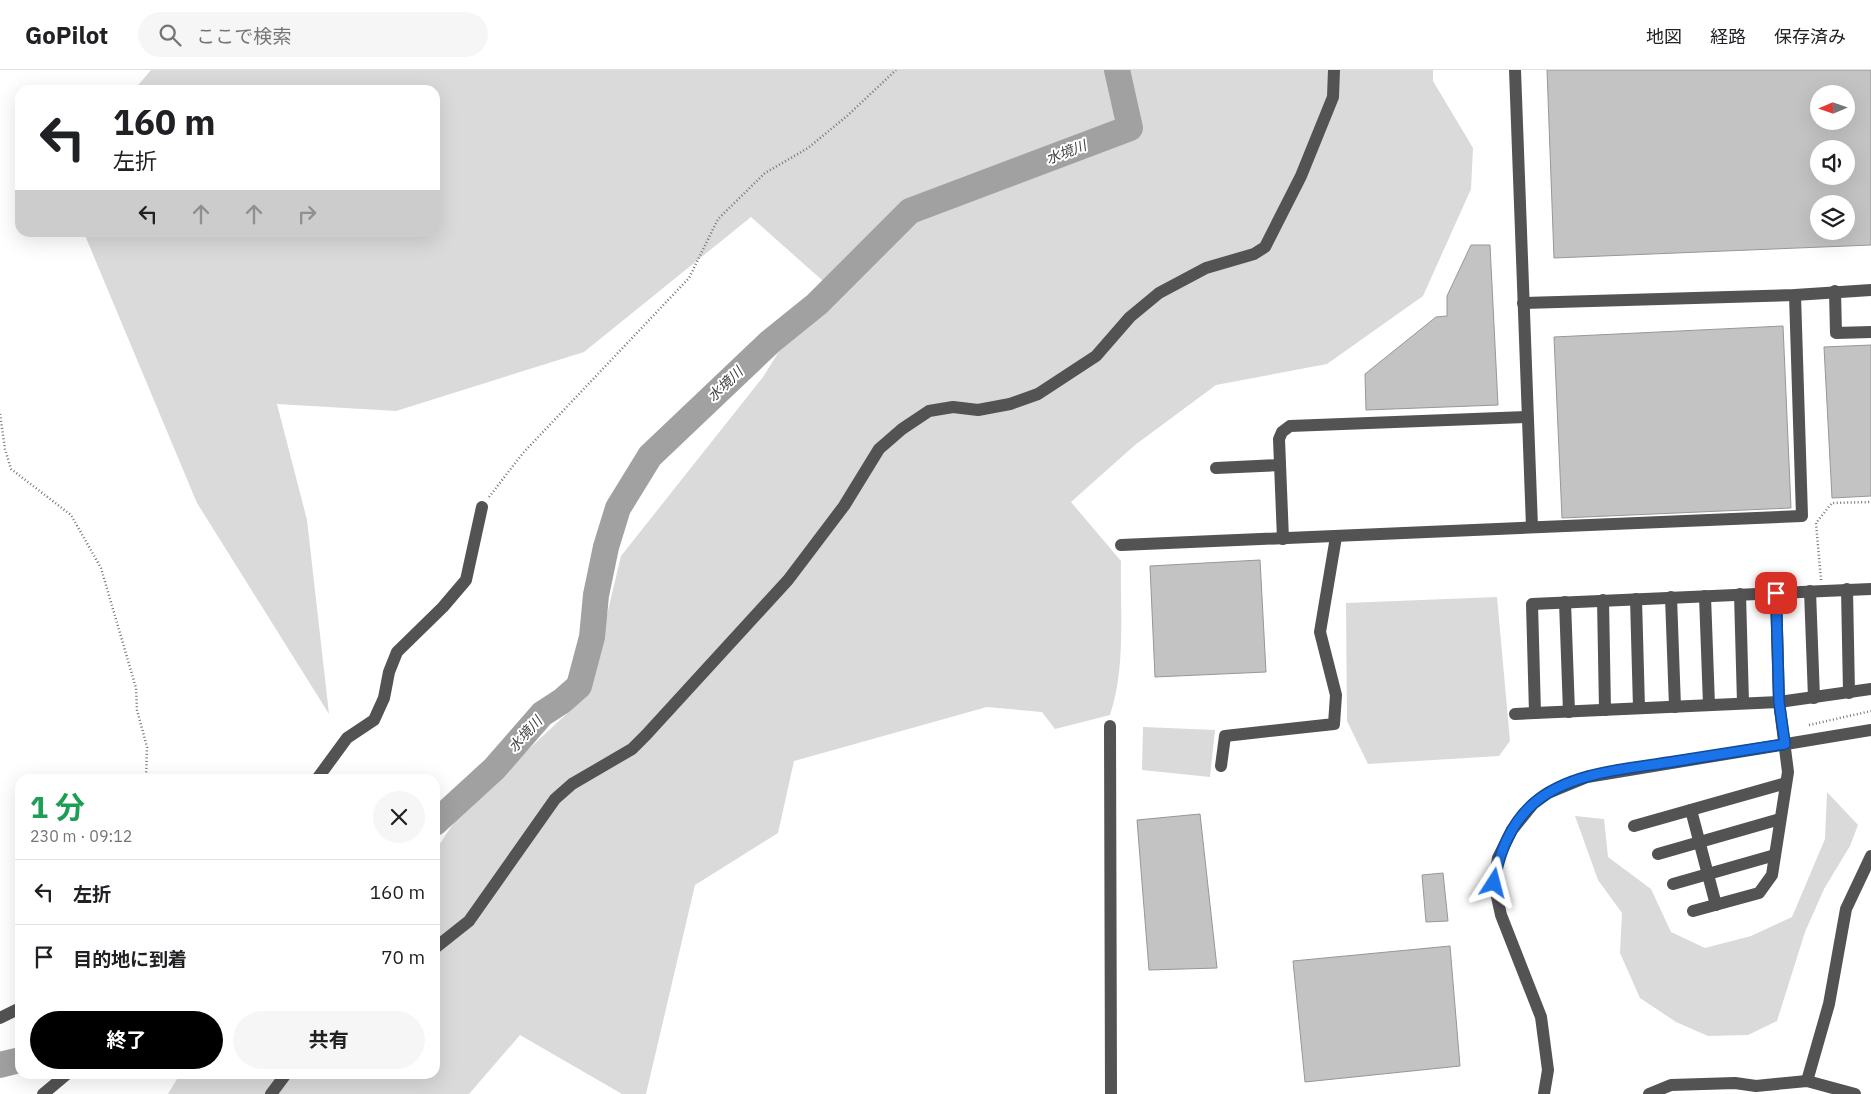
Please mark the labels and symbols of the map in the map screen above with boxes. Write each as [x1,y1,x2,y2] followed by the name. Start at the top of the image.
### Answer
[1810,85,1855,130] north arrow
[1043,135,1091,168] water label: 水境川
[704,362,748,405] water label: 水境川
[1755,572,1797,614] pin
[504,711,547,756] water label: 水境川
[1467,856,1519,908] position arrow

